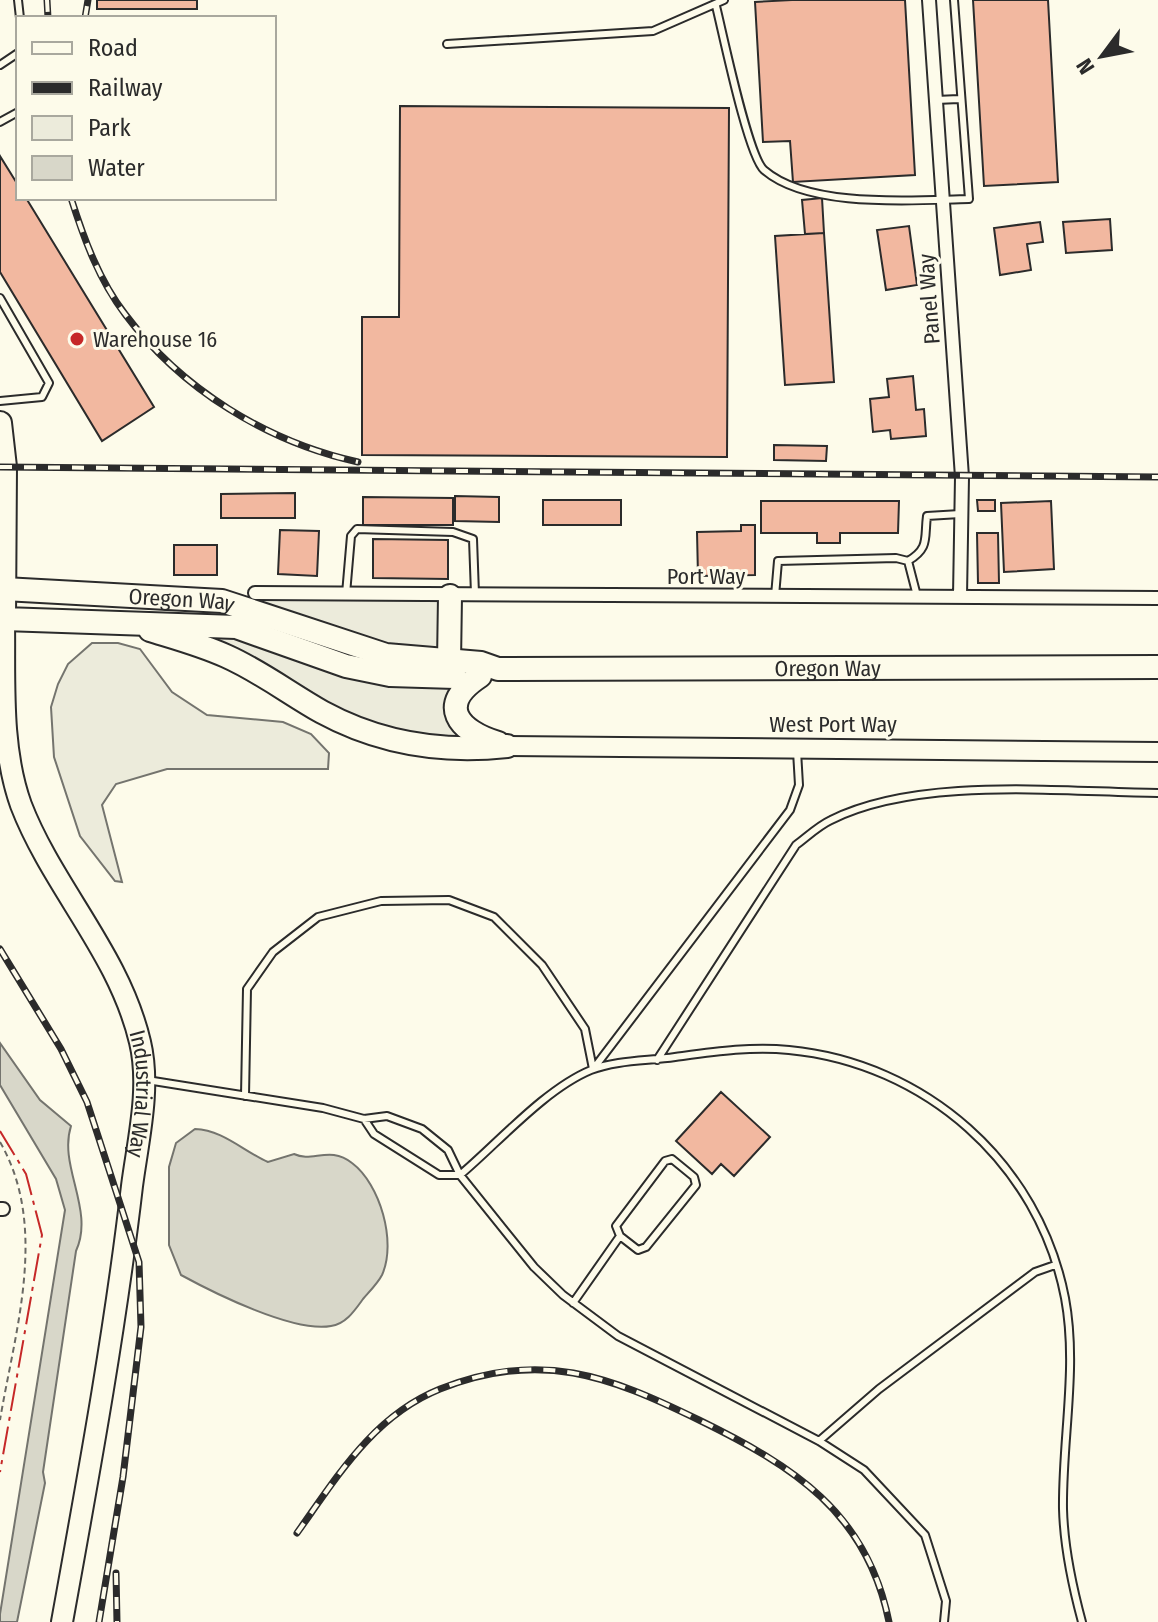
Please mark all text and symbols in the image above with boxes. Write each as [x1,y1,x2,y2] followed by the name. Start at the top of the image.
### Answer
[16,16,276,200] legend
[1062,16,1142,96] north arrow
[88,34,138,62] text: Road
[1071,54,1100,79] text: N
[88,74,163,102] text: Railway
[88,114,131,142] text: Park
[88,154,145,182] text: Water
[912,253,946,345] street label: Panel Way
[93,326,217,353] place label: Warehouse 16
[68,330,86,348] marker: Warehouse 16
[667,563,745,590] street label: Port Way
[128,582,239,618] street label: Oregon Way
[774,654,881,682] street label: Oregon Way
[769,711,897,738] street label: West Port Way
[123,1027,158,1160] street label: Industrial Way

